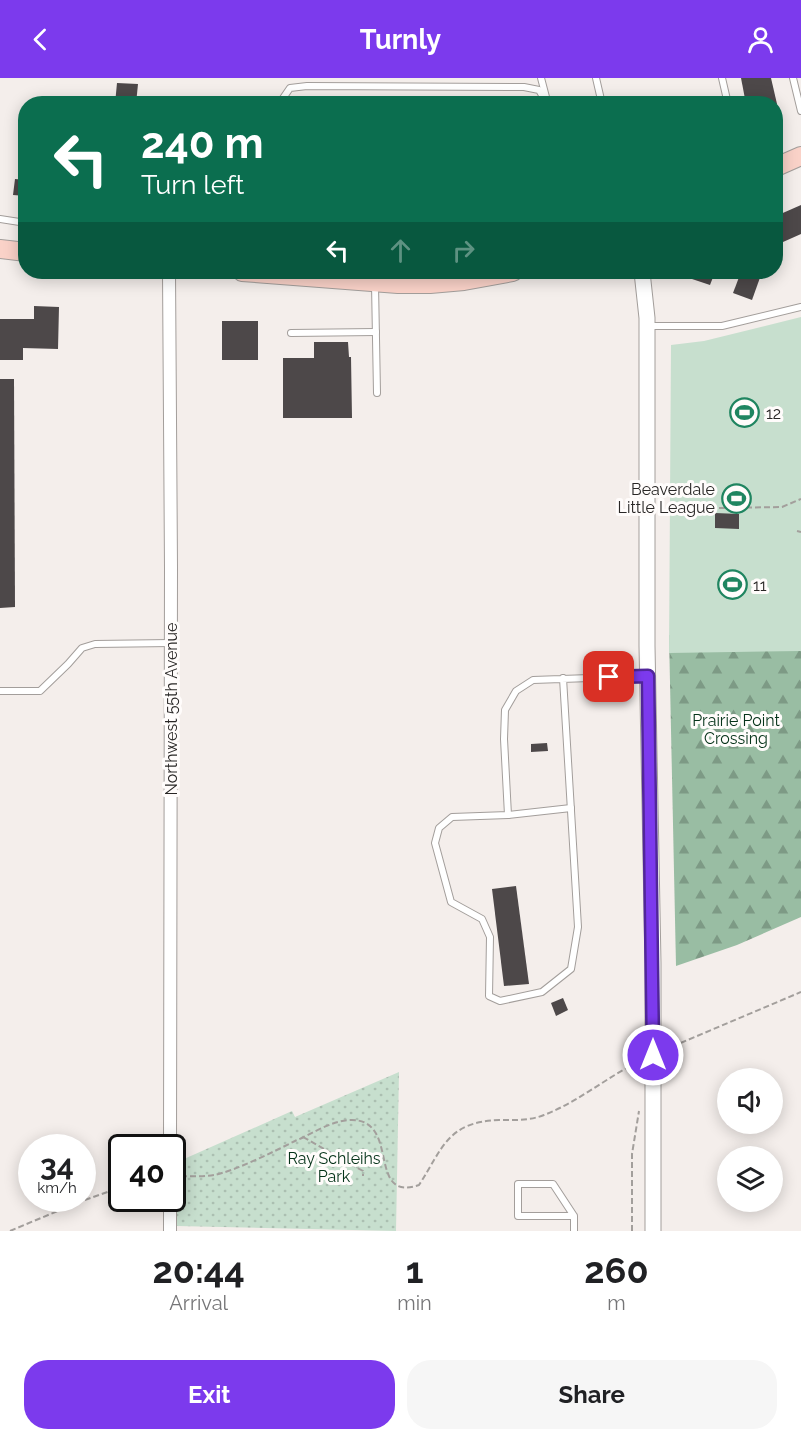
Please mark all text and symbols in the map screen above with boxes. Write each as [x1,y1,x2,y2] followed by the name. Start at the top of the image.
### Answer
[24,23,57,56] icon: back
[744,23,777,56] icon: person
[360,24,441,55] text: Turnly
[141,119,264,168] text: 240 m
[42,120,120,198] icon: left
[141,169,244,200] text: Turn left
[321,234,354,267] icon: left
[384,234,417,267] icon: ahead
[447,234,480,267] icon: right
[729,397,761,429] sports icon: 12
[766,404,781,423] place label: 12
[618,480,715,517] place label: Beaverdale Little League
[720,482,752,514] sports icon: Beaverdale Little League
[716,569,748,601] sports icon: 11
[753,576,767,595] place label: 11
[162,623,181,795] street label: Northwest 55th Avenue
[583,651,634,702] pin
[592,660,625,693] icon: arrive
[692,711,781,748] park label: Prairie Point Crossing
[621,1023,685,1087] position arrow
[717,1068,783,1212] map controls
[717,1068,783,1134] button: sound
[108,1134,186,1212] speed limit sign: 40
[717,1146,783,1212] button: layers
[40,1148,74,1183] text: 34
[287,1149,381,1186] park label: Ray Schleihs Park
[37,1179,77,1197] text: km/h
[152,1249,245,1291] text: 20:44
[406,1249,423,1291] text: 1
[584,1249,649,1291] text: 260
[169,1291,228,1315] text: Arrival
[397,1291,432,1315] text: min
[607,1291,626,1315] text: m
[24,1360,395,1429] button: Exit
[407,1360,777,1429] button: Share

